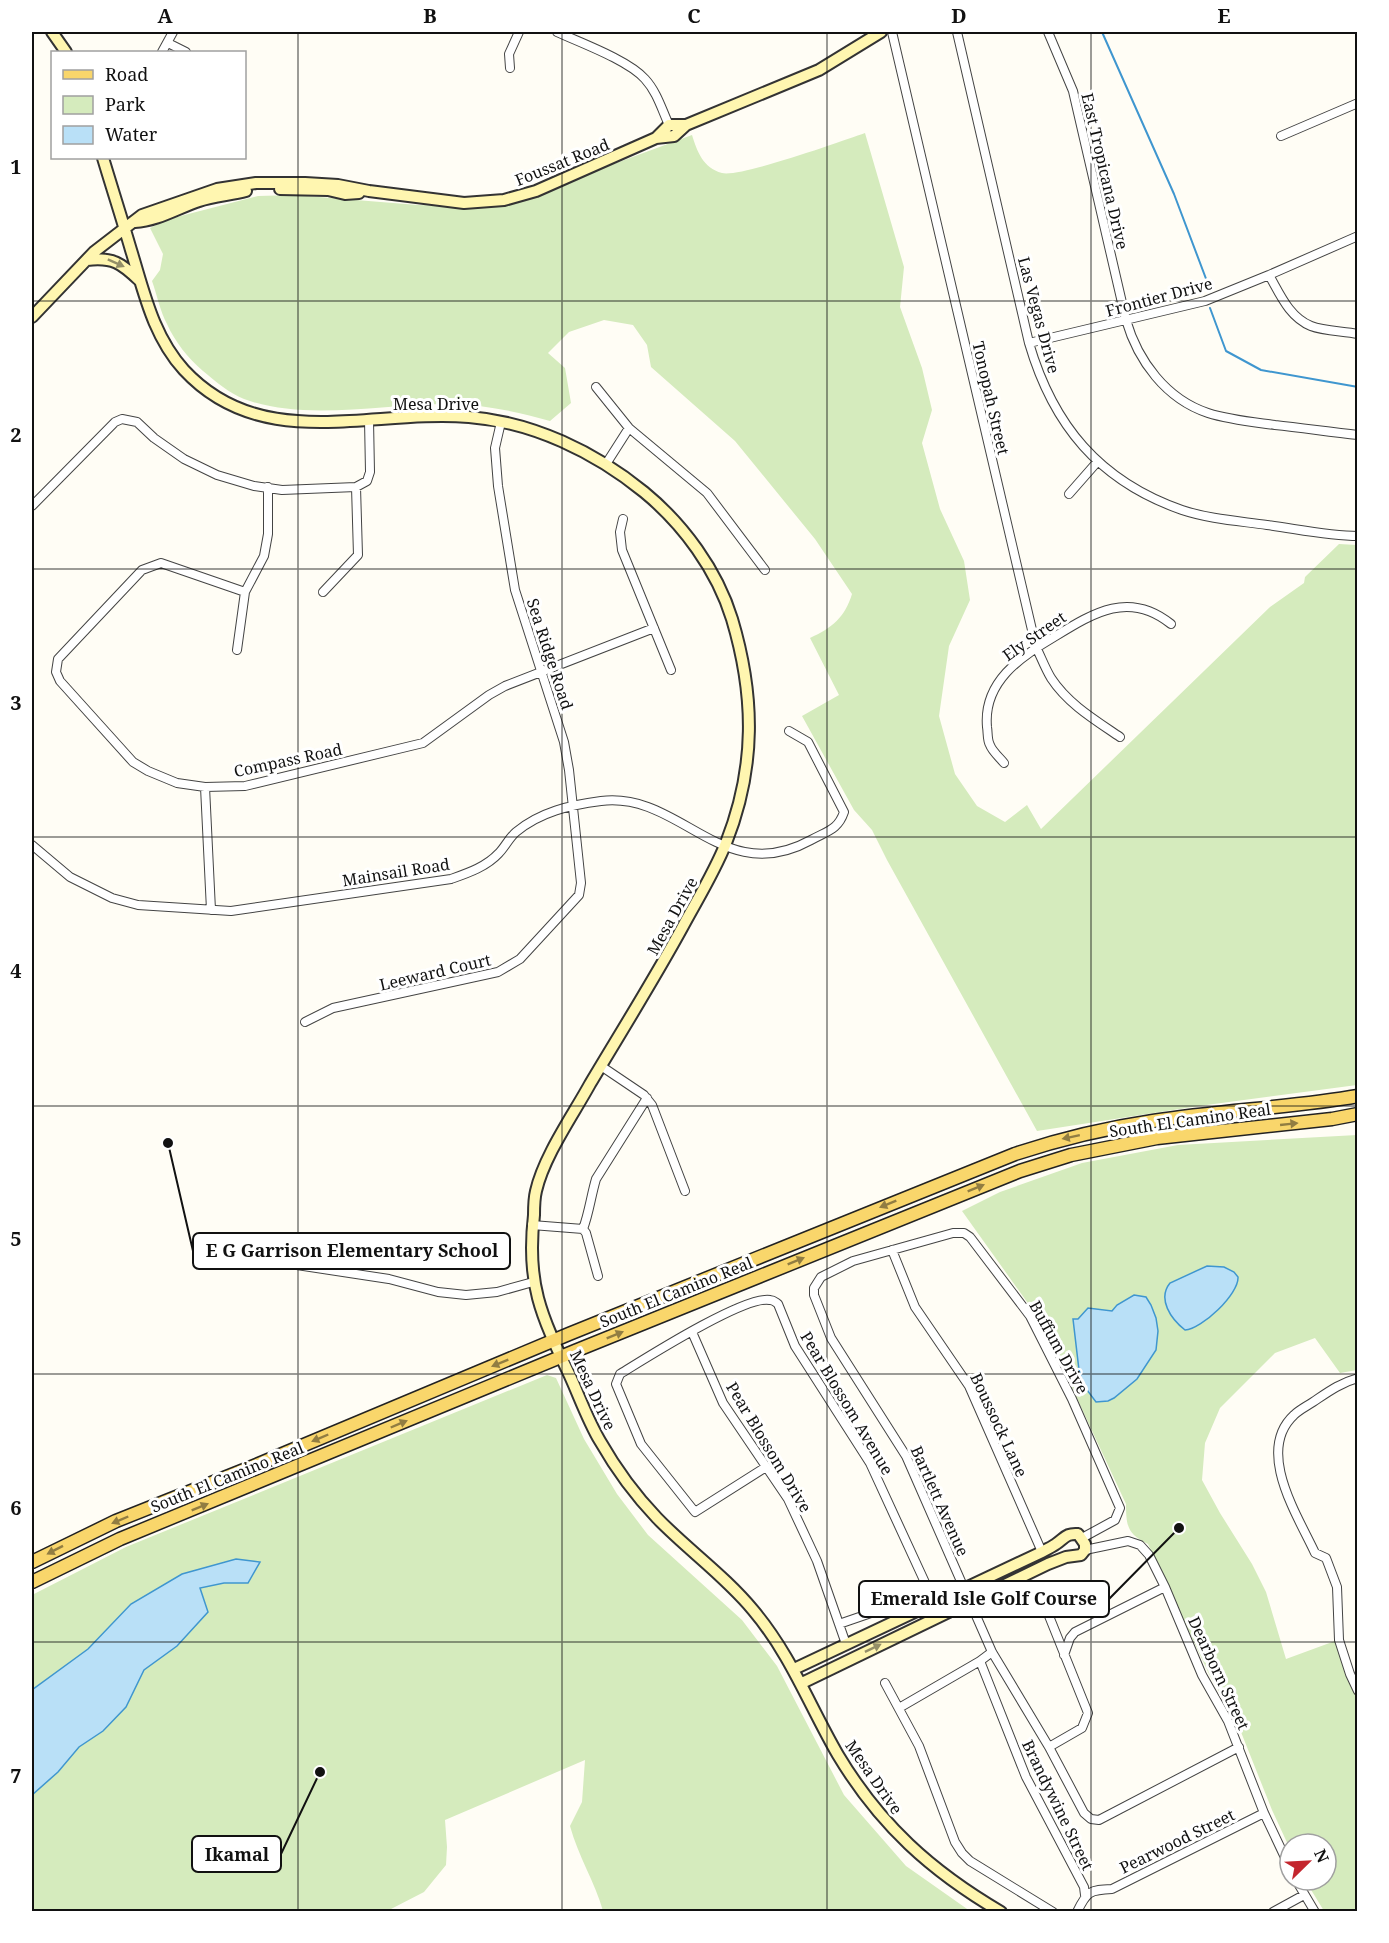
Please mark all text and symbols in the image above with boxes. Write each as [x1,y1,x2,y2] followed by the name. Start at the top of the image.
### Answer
[157,2,173,29] text: A
[423,2,437,29] text: B
[687,2,701,29] text: C
[951,2,967,29] text: D
[1217,2,1231,29] text: E
[51,51,246,159] legend
[105,62,148,86] text: Road
[1076,91,1134,251] street label: East Tropicana Drive
[105,92,145,116] text: Park
[105,122,158,146] text: Water
[512,133,613,191] street label: Foussat Road
[10,153,22,180] text: 1
[1013,254,1065,376] street label: Las Vegas Drive
[108,259,125,268] one-way arrow
[1103,272,1215,322] street label: Frontier Drive
[967,339,1015,457] street label: Tonopah Street
[393,393,479,415] street label: Mesa Drive
[10,421,22,448] text: 2
[522,596,578,713] street label: Sea Ridge Road
[998,606,1070,666] street label: Ely Street
[10,689,22,716] text: 3
[232,738,344,782] street label: Compass Road
[341,853,451,891] street label: Mainsail Road
[642,873,702,959] street label: Mesa Drive
[377,948,493,996] street label: Leeward Court
[10,957,22,984] text: 4
[1108,1098,1272,1142] street label: South El Camino Real
[1280,1119,1299,1128] one-way arrow
[1062,1133,1081,1143] one-way arrow
[968,1183,986,1193] one-way arrow
[879,1199,897,1209] one-way arrow
[10,1225,22,1252] text: 5
[193,1233,510,1269] callout: E G Garrison Elementary School
[206,1238,499,1262] text: E G Garrison Elementary School
[596,1251,756,1333] street label: South El Camino Real
[787,1256,805,1266] one-way arrow
[1024,1296,1094,1398] street label: Buffum Drive
[795,1327,899,1479] street label: Pear Blossom Avenue
[606,1330,624,1339] one-way arrow
[565,1346,621,1434] street label: Mesa Drive
[491,1359,509,1368] one-way arrow
[965,1369,1033,1481] street label: Boussock Lane
[721,1378,817,1516] street label: Pear Blossom Drive
[391,1419,409,1429] one-way arrow
[310,1433,328,1443] one-way arrow
[147,1436,307,1518] street label: South El Camino Real
[906,1442,974,1560] street label: Bartlett Avenue
[10,1494,22,1521] text: 6
[191,1501,209,1511] one-way arrow
[110,1515,128,1525] one-way arrow
[46,1545,64,1555] one-way arrow
[859,1581,1109,1617] callout: Emerald Isle Golf Course
[871,1586,1097,1610] text: Emerald Isle Golf Course
[1183,1613,1255,1733] street label: Dearborn Street
[865,1643,882,1653] one-way arrow
[840,1735,908,1819] street label: Mesa Drive
[1017,1736,1099,1874] street label: Brandywine Street
[10,1762,22,1789] text: 7
[1116,1803,1239,1878] street label: Pearwood Street
[1278,1832,1338,1892] north arrow
[192,1836,281,1872] callout: Ikamal
[205,1842,270,1866] text: Ikamal
[1309,1846,1334,1866] text: N

